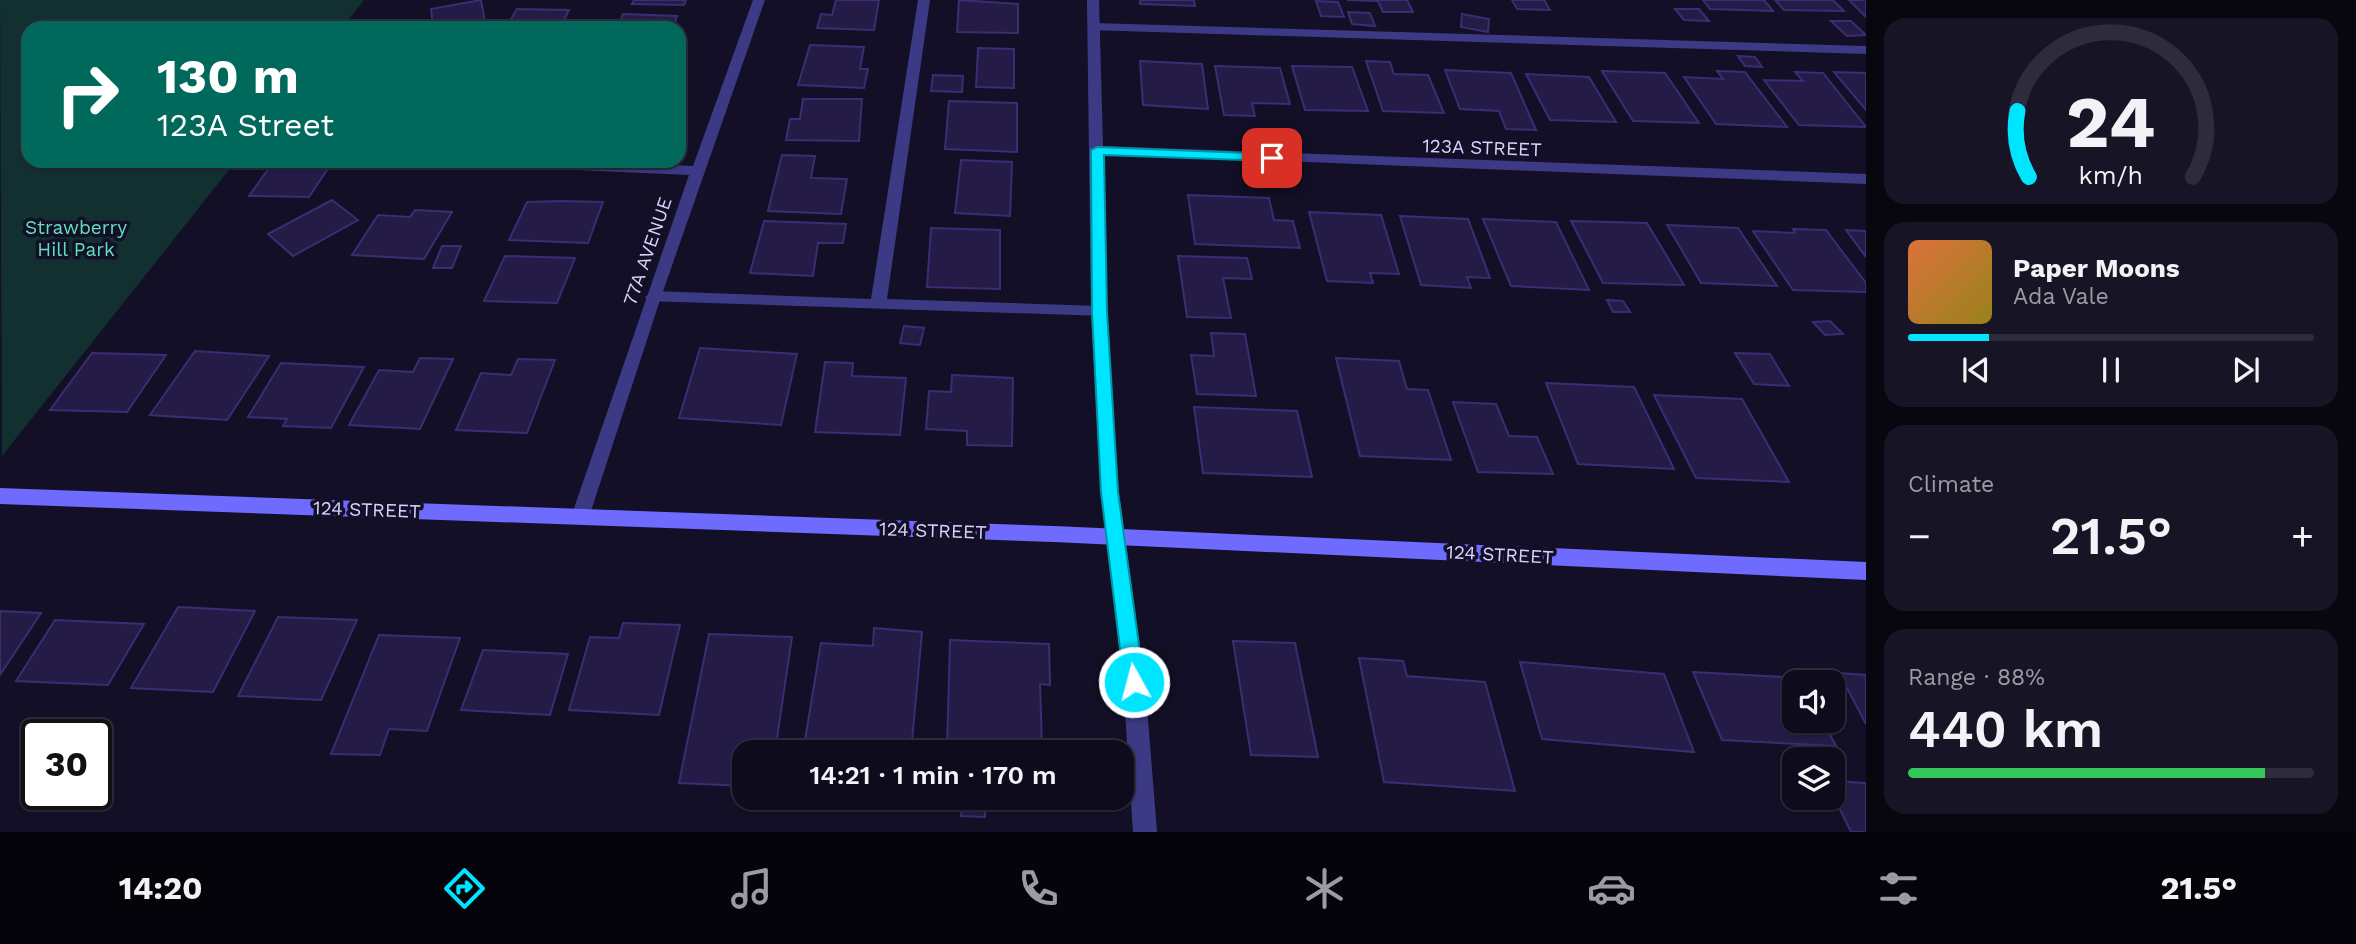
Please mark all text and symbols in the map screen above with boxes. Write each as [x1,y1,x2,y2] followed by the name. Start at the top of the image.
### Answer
[157,47,299,105] text: 130 m
[42,49,133,140] icon: right
[2066,79,2156,165] text: 24
[157,106,334,144] text: 123A Street
[1242,128,1302,188] pin
[1422,134,1542,161] street label: 123A STREET
[1253,139,1291,177] icon: arrive
[2079,161,2143,190] text: km/h
[618,194,677,308] street label: 77A AVENUE
[25,216,127,261] park label: Strawberry Hill Park
[2013,253,2180,283] text: Paper Moons
[2013,283,2109,310] text: Ada Vale
[1957,351,1995,389] icon: previous
[2092,351,2130,389] icon: pause
[2227,351,2265,389] icon: next
[1908,471,1994,498] text: Climate
[313,496,421,523] street label: 124 STREET
[2050,506,2172,567] text: 21.5°
[1908,514,1931,558] text: −
[2291,514,2314,558] text: +
[879,517,987,544] street label: 124 STREET
[1446,540,1554,569] street label: 124 STREET
[1097,645,1171,719] position arrow
[1908,664,2045,691] text: Range · 88%
[1782,670,1845,810] map controls
[1782,670,1845,733] button: sound
[1908,699,2103,760] text: 440 km
[21,719,112,810] speed limit sign: 30
[1782,747,1845,810] button: layers
[809,760,1057,790] text: 14:21 · 1 min · 170 m
[440,864,489,913] icon: directions
[727,864,776,913] icon: music
[1014,864,1063,913] icon: phone
[1300,864,1349,913] icon: climate
[1587,864,1636,913] icon: car
[1874,864,1923,913] icon: filters
[119,869,203,907] text: 14:20
[2160,869,2237,907] text: 21.5°

